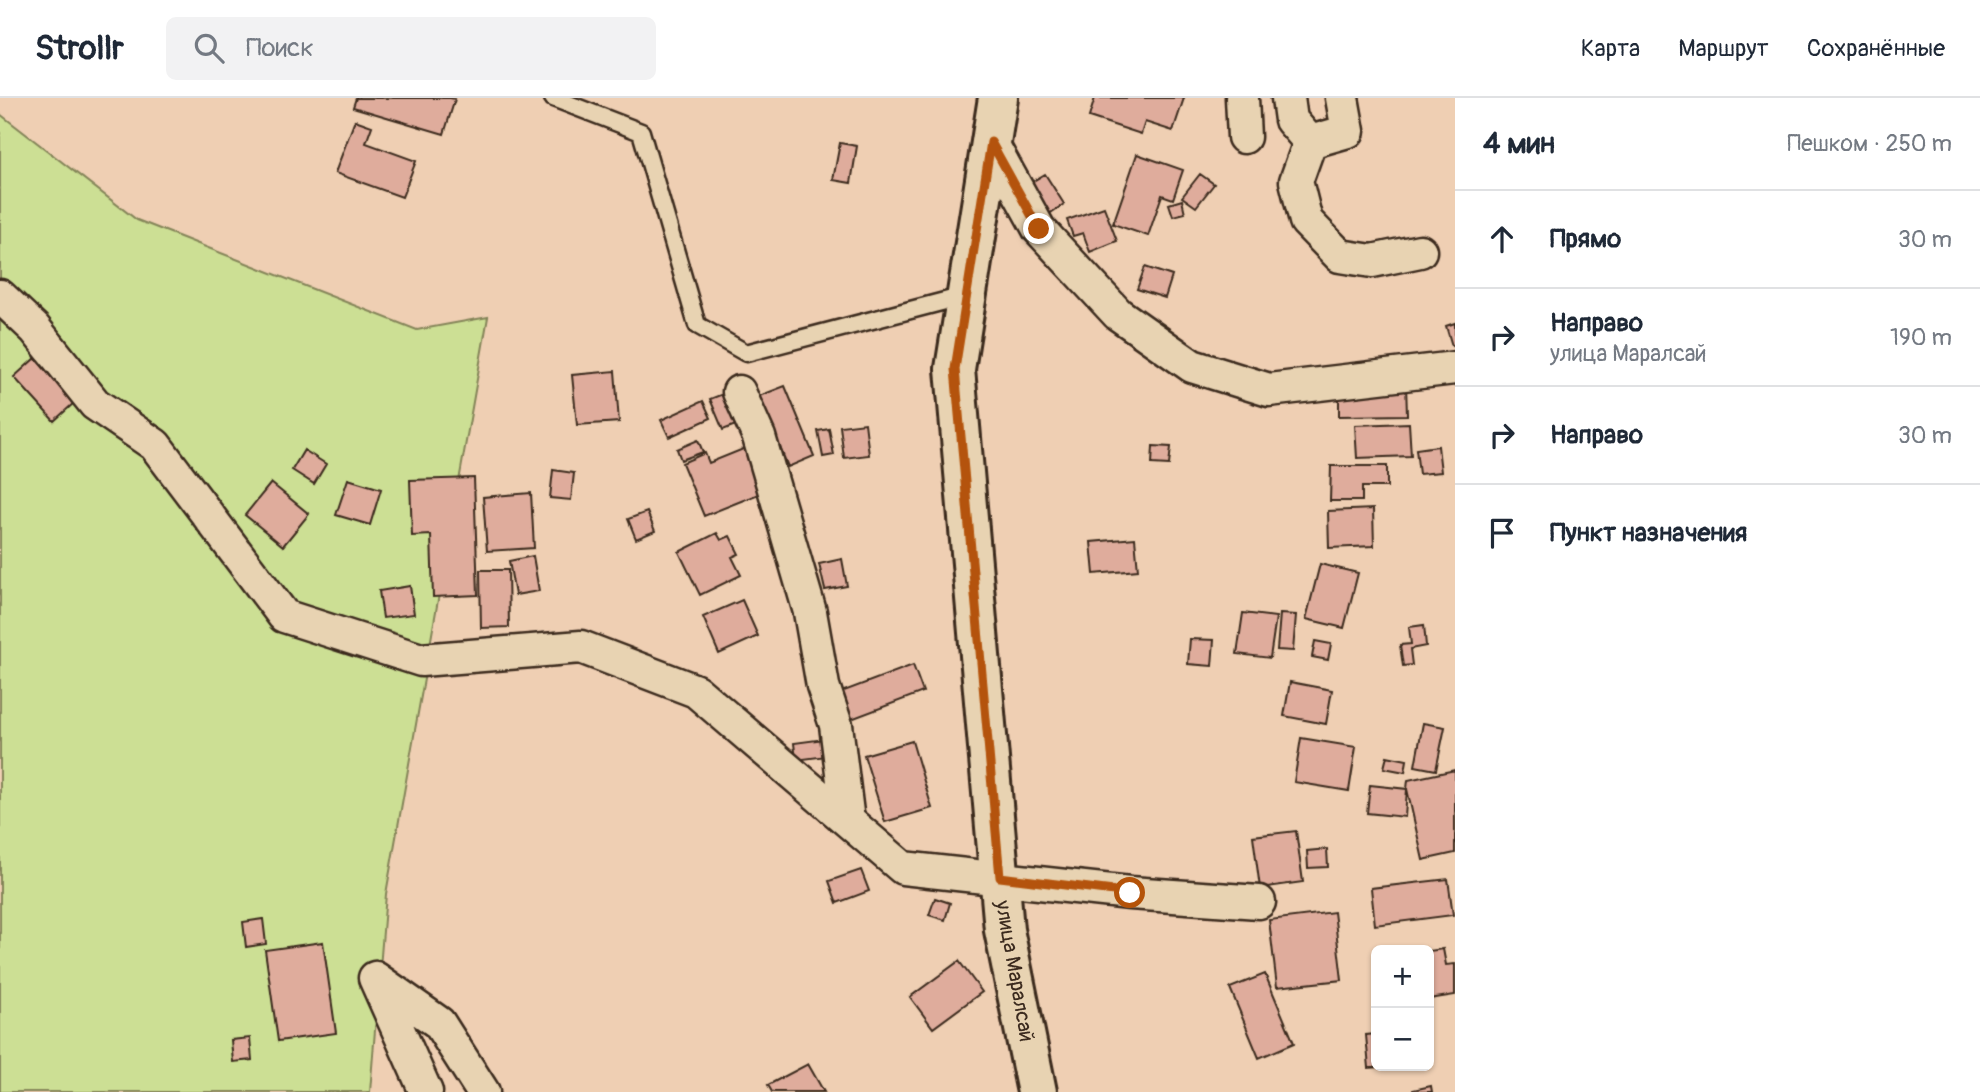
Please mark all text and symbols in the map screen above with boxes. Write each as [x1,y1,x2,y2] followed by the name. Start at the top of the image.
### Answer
[166,17,656,80] search box
[35,28,124,69] text: Strollr
[190,29,228,67] icon: search
[246,32,314,64] text: Поиск
[1581,34,1640,63] text: Карта
[1678,34,1769,63] text: Маршрут
[1807,34,1945,63] text: Сохранённые
[1483,125,1555,162] text: 4 мин
[1787,129,1952,158] text: Пешком · 250 m
[1023,213,1054,244] route end
[1483,220,1521,258] icon: ahead
[1550,223,1621,255] text: Прямо
[1898,225,1952,254] text: 30 m
[1550,307,1643,339] text: Направо
[1483,318,1521,356] icon: right
[1890,323,1952,352] text: 190 m
[1550,339,1707,368] text: улица Маралсай
[1483,416,1521,454] icon: right
[1550,419,1643,451] text: Направо
[1898,421,1952,450] text: 30 m
[1483,514,1521,552] icon: arrive
[1550,517,1747,549] text: Пункт назначения
[1114,877,1145,908] route start
[989,897,1040,1044] street label: улица Маралсай
[1371,945,1434,1071] map controls
[1371,945,1434,1008] button: +
[1371,1008,1434,1071] button: −

